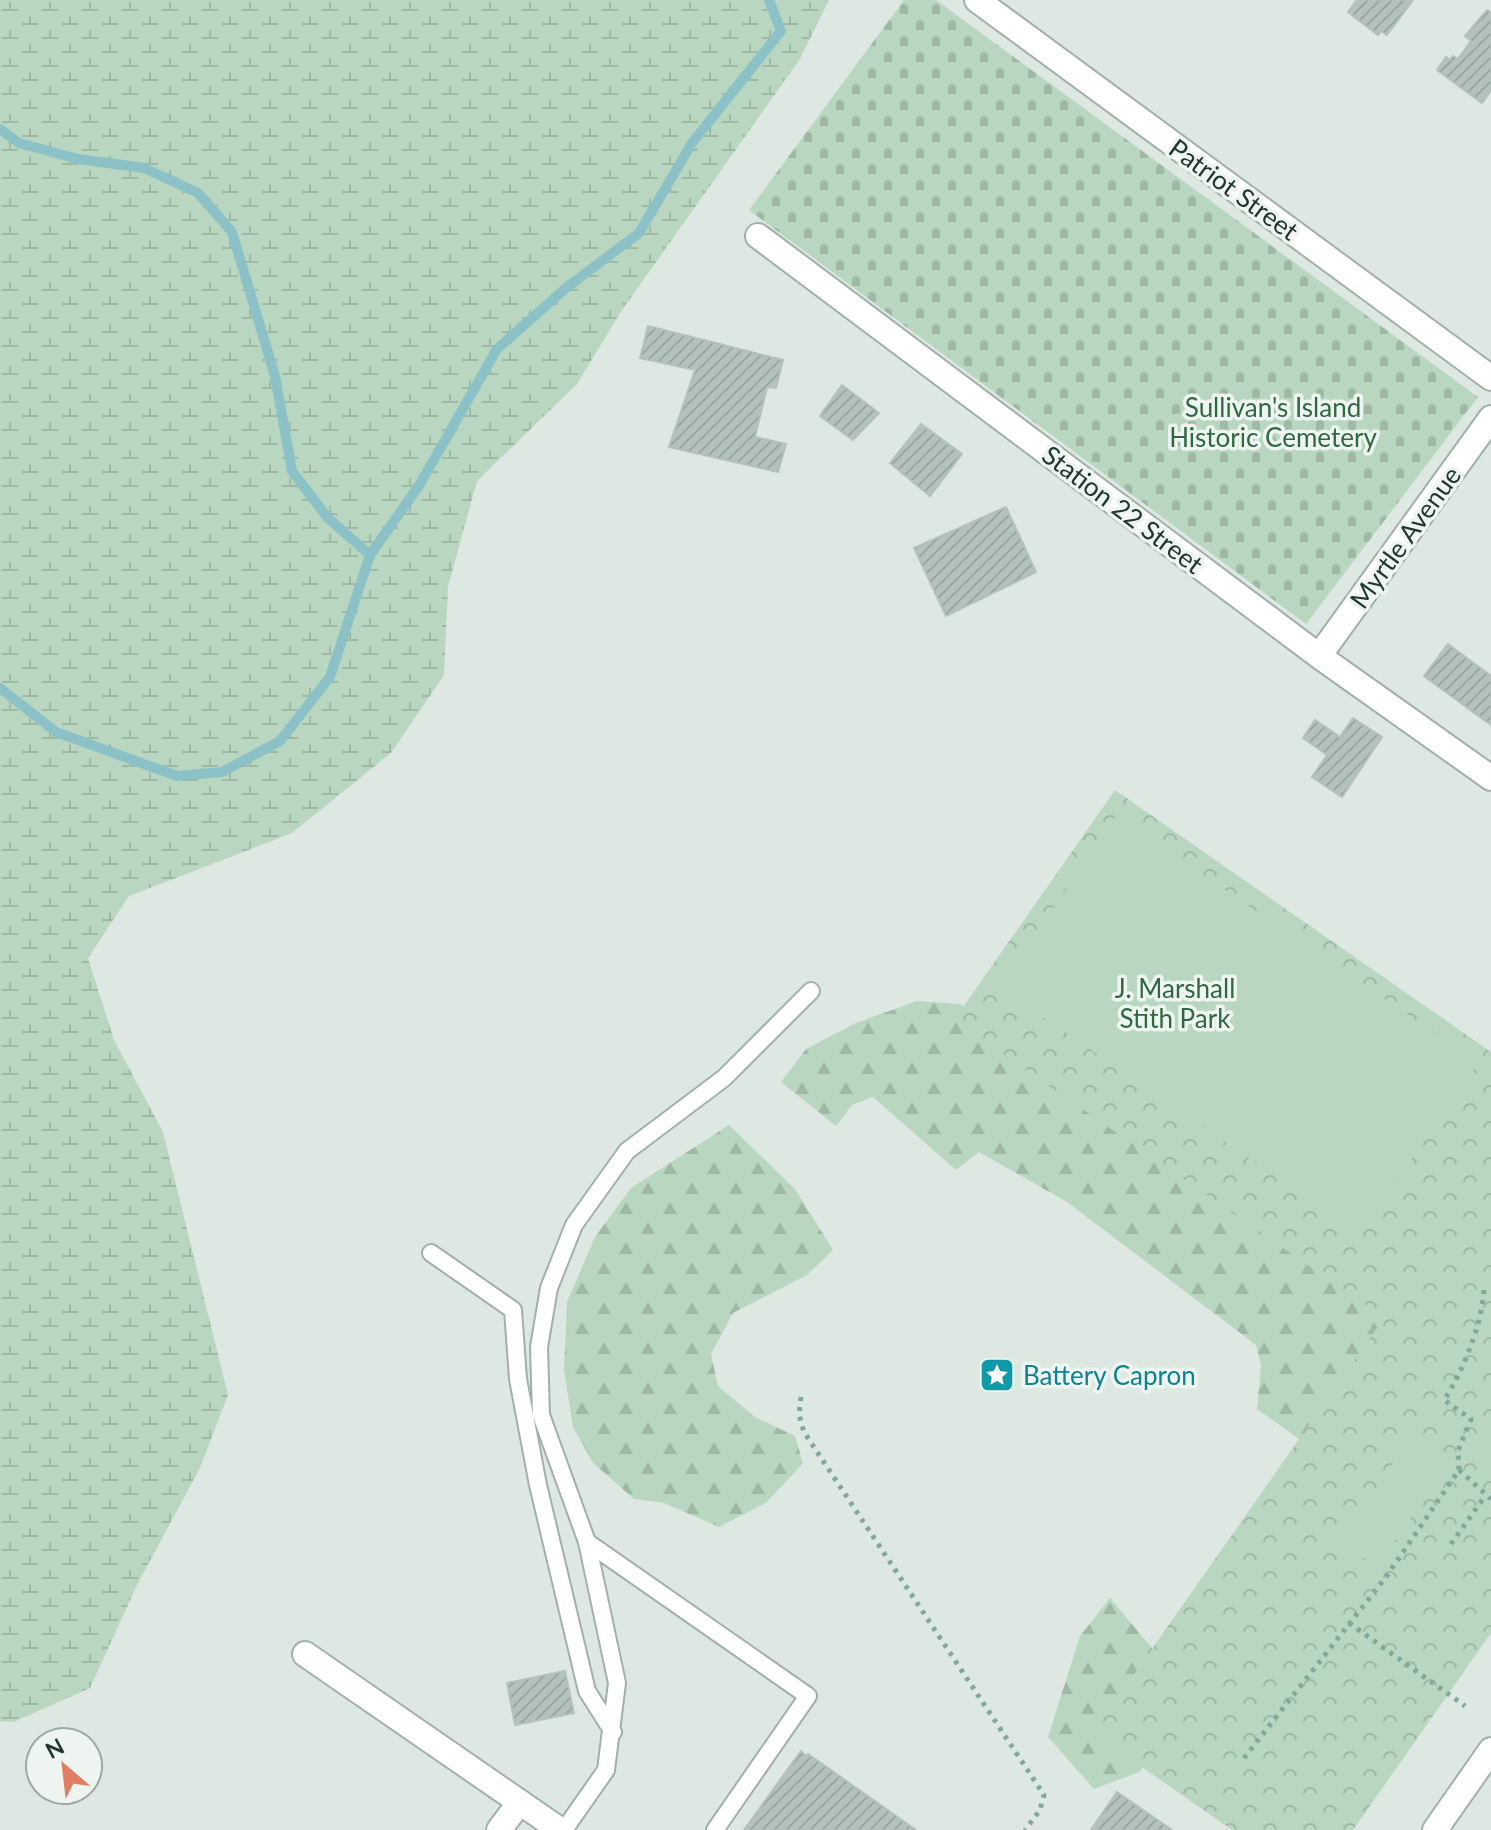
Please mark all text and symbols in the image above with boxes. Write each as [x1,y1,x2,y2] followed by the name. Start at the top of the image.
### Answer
[1163,131,1305,247] street label: Patriot Street
[1169,391,1377,453] park label: Sullivan's Island Historic Cemetery
[1036,438,1210,580] street label: Station 22 Street
[1343,460,1467,614] street label: Myrtle Avenue
[1115,972,1235,1034] park label: J. Marshall Stith Park
[978,1356,1016,1394] place icon: Battery Capron
[1023,1359,1196,1391] place label: Battery Capron
[24,1726,104,1806] north arrow
[41,1732,68,1764] text: N

